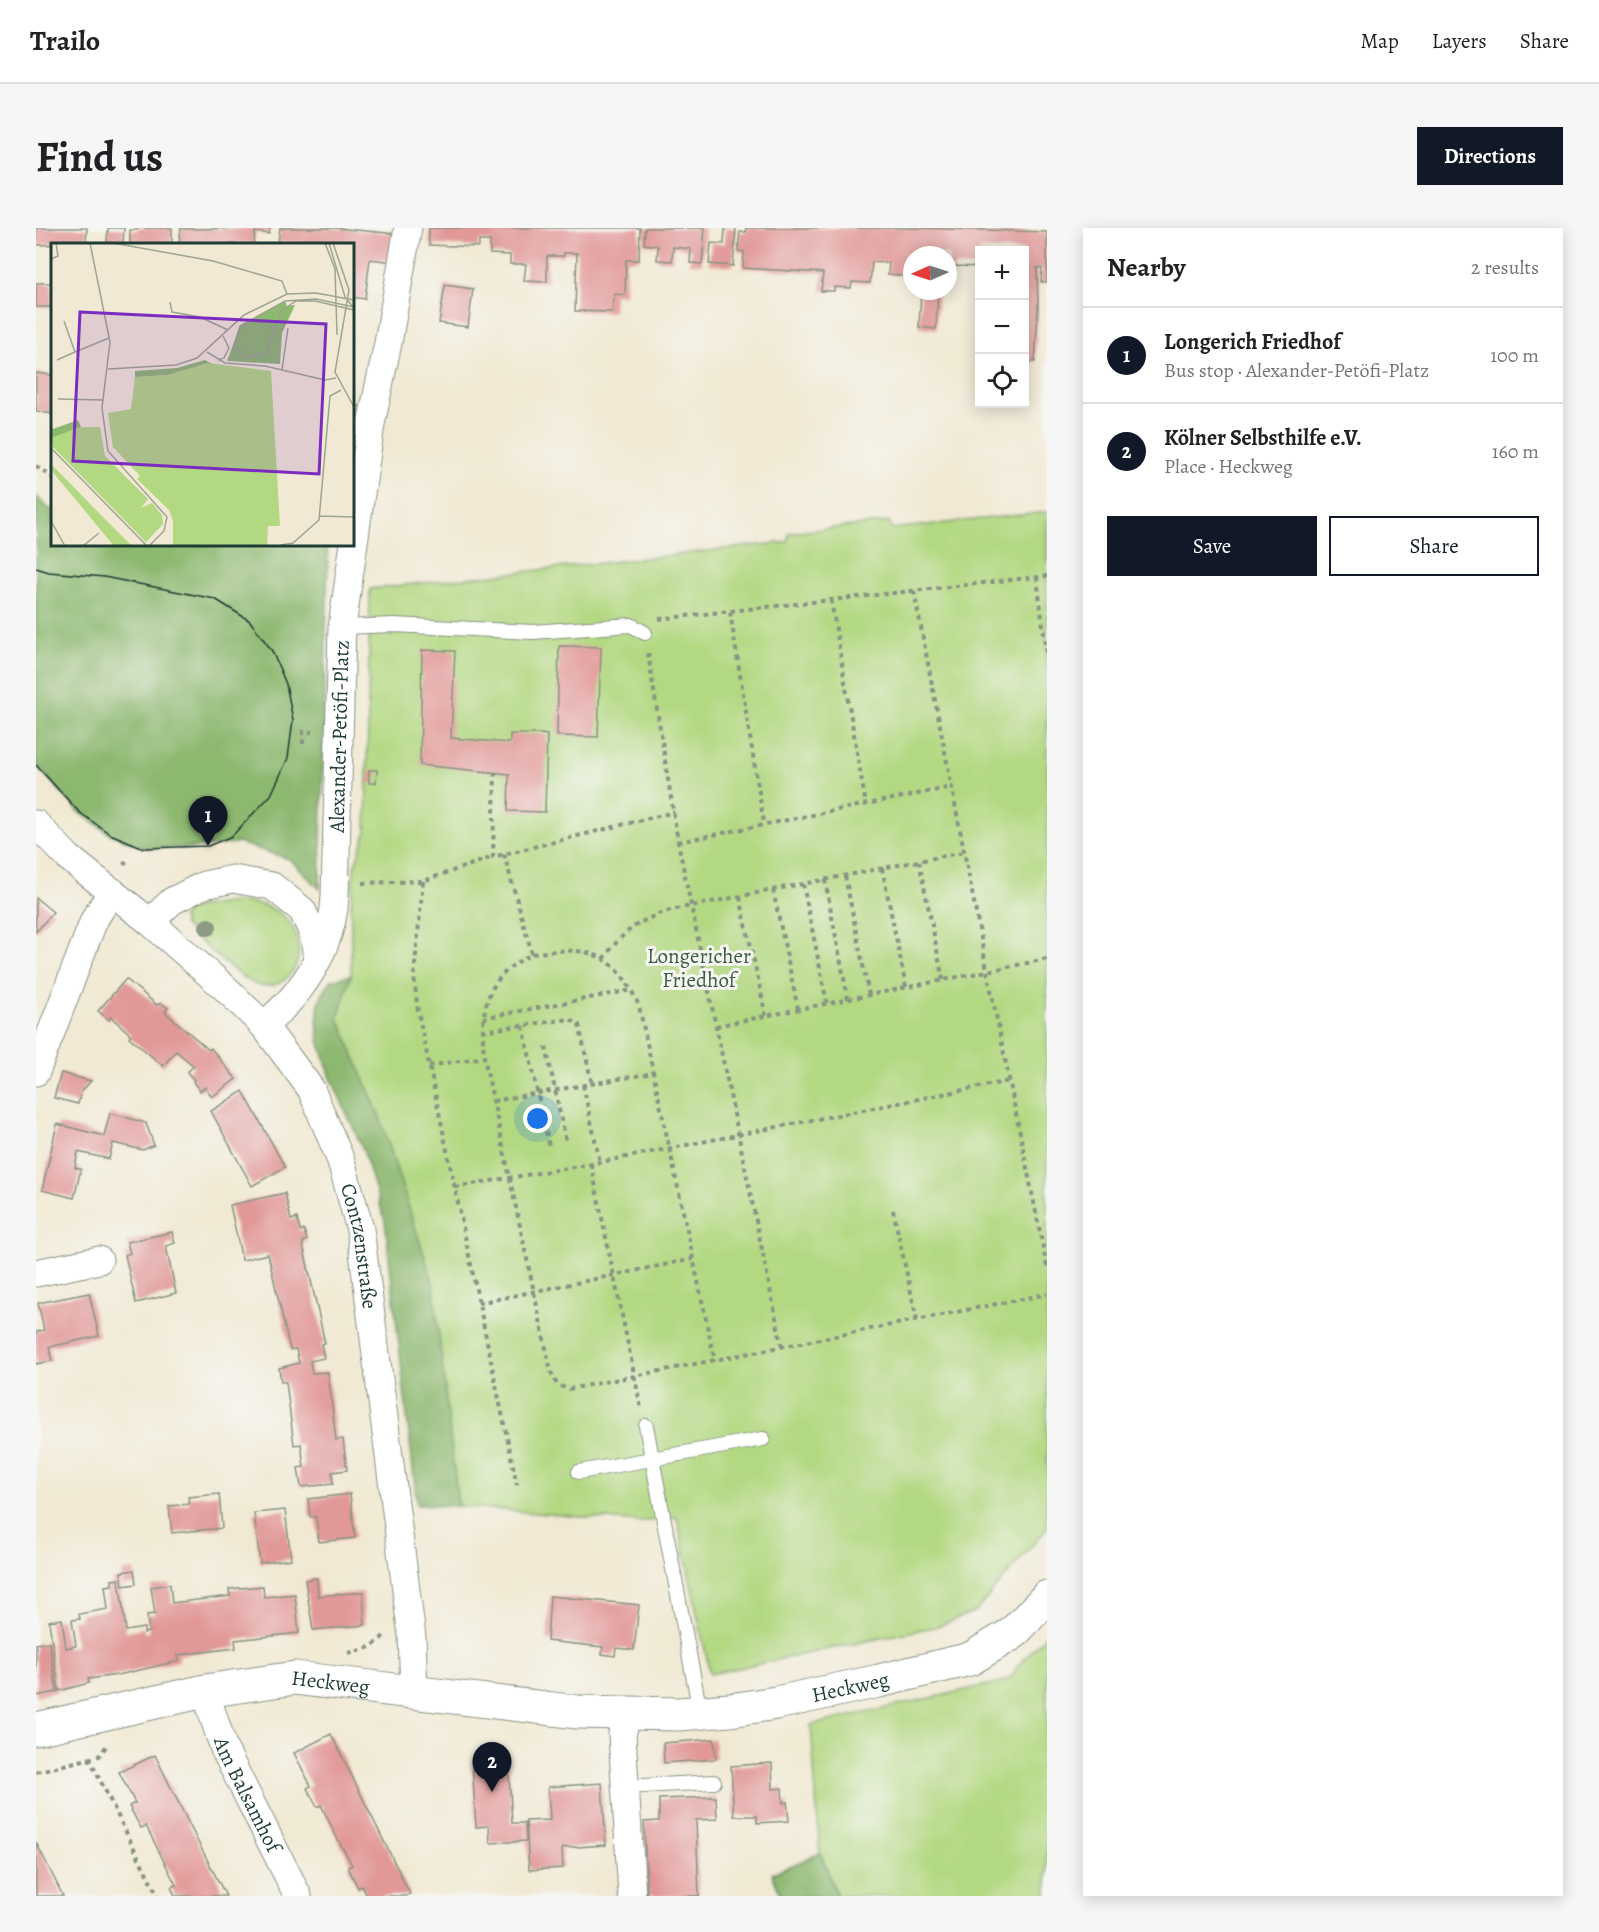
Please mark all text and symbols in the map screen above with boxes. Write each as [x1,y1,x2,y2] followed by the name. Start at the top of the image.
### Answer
[30,22,100,60] text: Trailo
[1360,27,1399,55] text: Map
[1432,27,1487,55] text: Layers
[1520,27,1569,55] text: Share
[1417,127,1563,185] button: Directions
[36,128,163,185] text: Find us
[51,243,354,546] inset map
[903,246,957,300] north arrow
[975,246,1029,408] map controls
[975,246,1029,300] button: +
[1107,250,1186,285] text: Nearby
[1471,254,1539,281] text: 2 results
[975,300,1029,354] button: −
[1164,327,1341,357] text: Longerich Friedhof
[1123,342,1130,369] text: 1
[1490,342,1539,369] text: 100 m
[975,354,1029,408] button: locate
[1164,357,1429,384] text: Bus stop · Alexander-Petöfi-Platz
[1164,423,1362,453] text: Kölner Selbsthilfe e.V.
[1122,438,1131,465] text: 2
[1492,438,1539,465] text: 160 m
[1164,453,1293,480] text: Place · Heckweg
[1107,516,1317,576] button: Save
[1329,516,1539,576] button: Share
[323,640,356,834] street label: Alexander-Petöfi-Platz
[188,796,228,846] pin: 1
[647,942,751,994] park label: Longericher Friedhof
[523,1104,552,1133] your location
[334,1180,384,1311] street label: Contzenstraße
[290,1664,372,1701] street label: Heckweg
[809,1665,892,1709] street label: Heckweg
[207,1733,289,1860] street label: Am Balsamhof
[472,1742,512,1792] pin: 2

